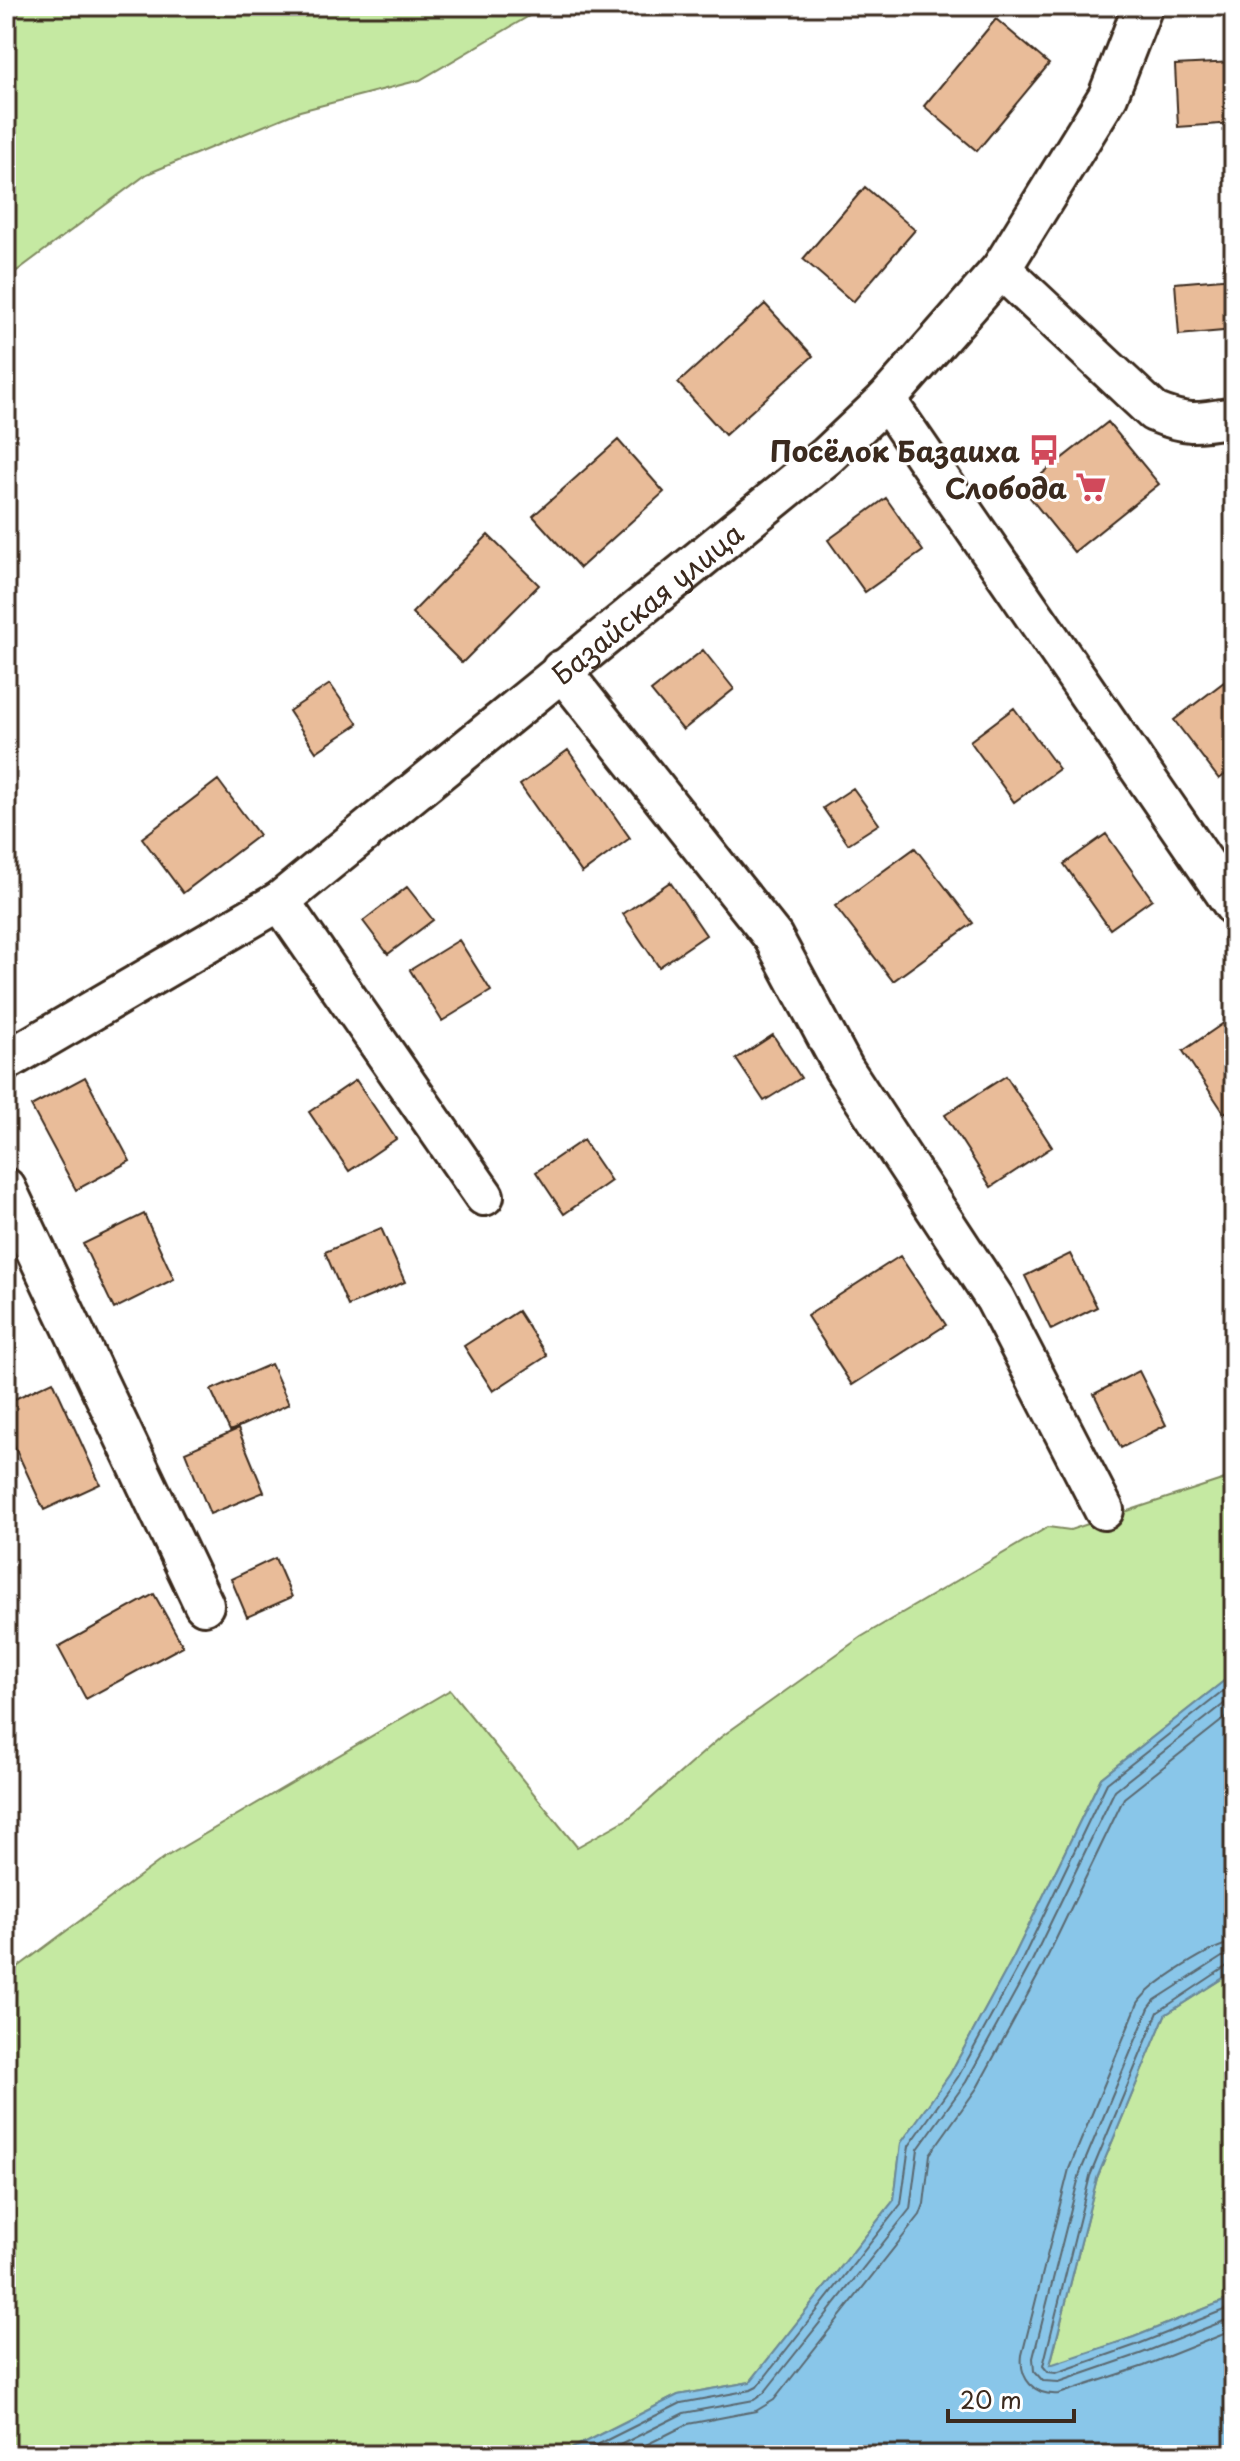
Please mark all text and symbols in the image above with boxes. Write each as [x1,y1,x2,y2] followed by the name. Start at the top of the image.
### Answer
[770,429,1021,472] place label: Посёлок Базаиха
[1027,433,1061,467] bus stop icon: Посёлок Базаиха
[945,466,1067,509] place label: Слобода
[1074,470,1108,504] supermarket icon: Слобода
[541,511,752,694] street label: Базайская улица
[948,2373,1074,2423] scale bar
[960,2381,1022,2417] text: 20 m

